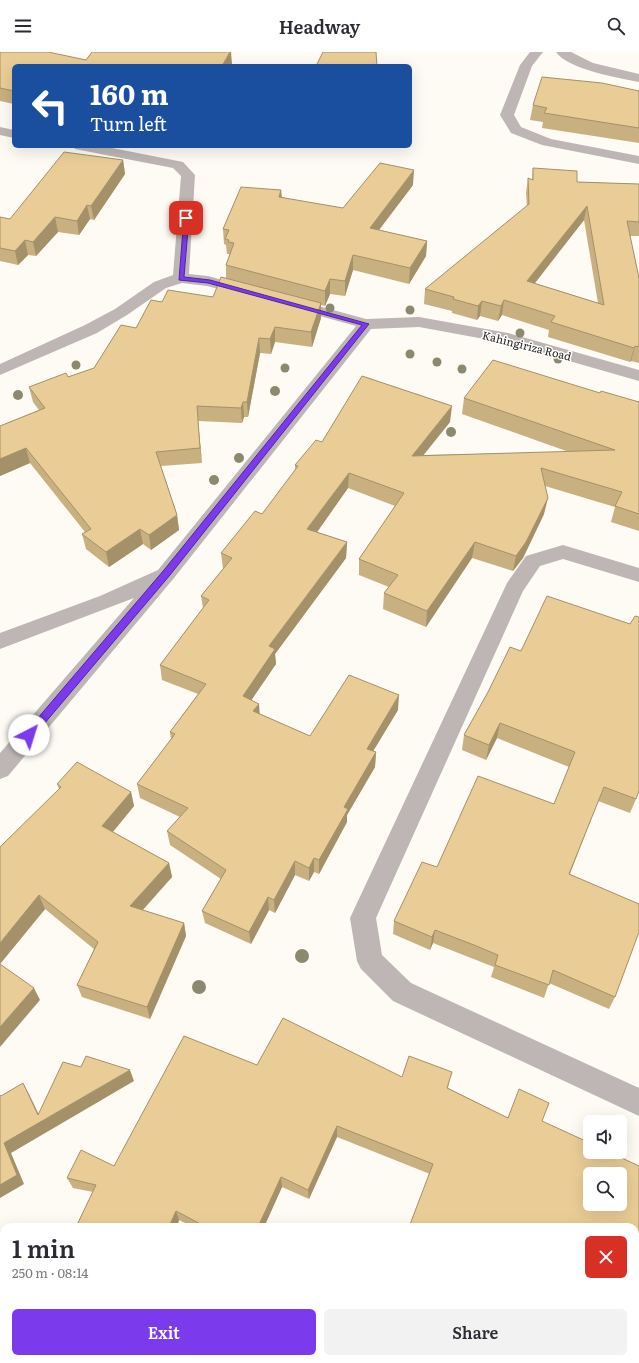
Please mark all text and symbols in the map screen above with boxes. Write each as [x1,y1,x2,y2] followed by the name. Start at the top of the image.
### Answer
[279,13,360,40] text: Headway
[12,15,34,37] icon: menu
[605,15,627,37] icon: search
[90,72,169,114] text: 160 m
[24,80,76,132] icon: left
[90,110,167,137] text: Turn left
[169,201,203,235] pin
[175,207,197,229] icon: arrive
[481,326,573,364] street label: Kahingiriza Road
[8,714,50,756] position arrow
[583,1115,627,1211] map controls
[583,1115,627,1159] button: sound
[583,1167,627,1211] button: search
[12,1230,75,1265] text: 1 min
[585,1236,627,1278] button: close
[12,1263,88,1282] text: 250 m · 08:14
[12,1309,316,1355] button: Exit
[324,1309,627,1355] button: Share

